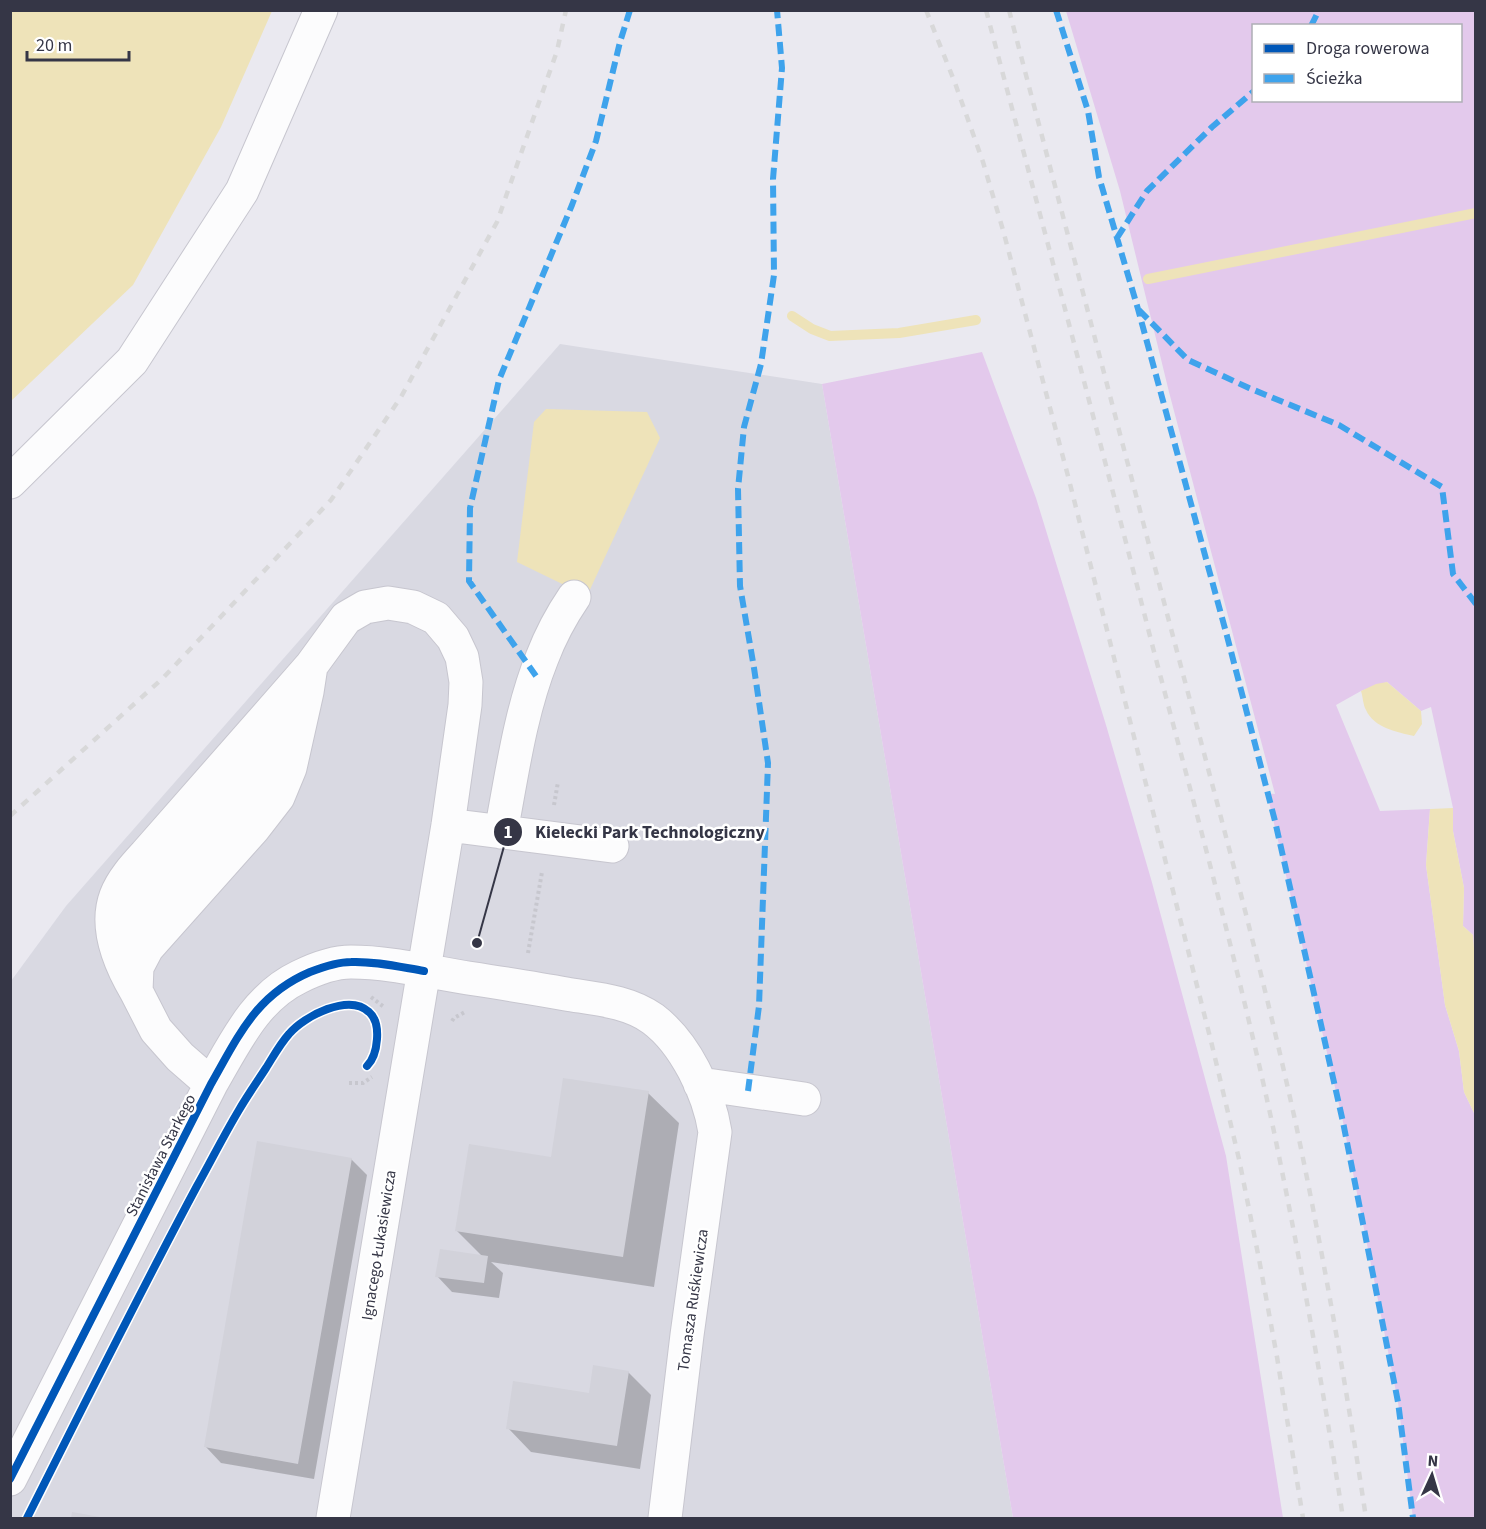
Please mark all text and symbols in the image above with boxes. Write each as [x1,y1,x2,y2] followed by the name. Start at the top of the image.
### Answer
[27,24,129,62] scale bar
[1252,24,1462,102] legend
[36,33,72,58] text: 20 m
[1306,36,1430,61] text: Droga rowerowa
[1306,66,1363,91] text: Ścieżka
[493,814,777,850] callout: Kielecki Park Technologiczny
[503,820,513,845] text: 1
[535,820,766,845] text: Kielecki Park Technologiczny
[120,1090,201,1221] street label: Stanisława Starkego
[356,1168,402,1322] street label: Ignacego Łukasiewicza
[672,1228,714,1373] street label: Tomasza Ruśkiewicza
[1402,1445,1462,1505] north arrow
[1427,1450,1439,1472] text: N

